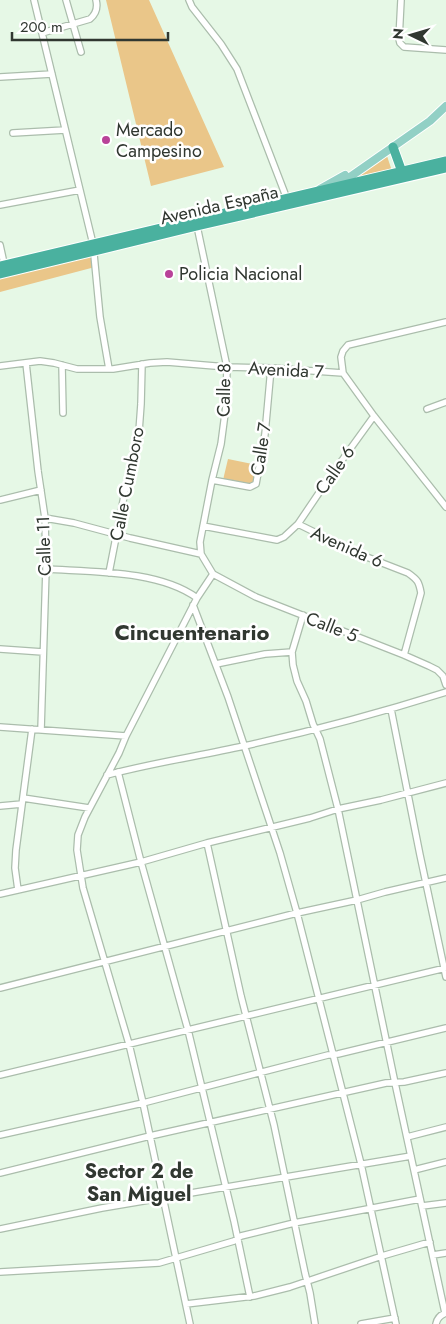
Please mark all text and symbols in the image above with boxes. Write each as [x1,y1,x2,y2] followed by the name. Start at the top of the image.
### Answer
[12,10,169,42] scale bar
[386,10,436,60] north arrow
[20,16,63,38] text: 200 m
[388,27,408,40] text: N
[116,117,202,164] place label: Mercado Campesino
[100,134,112,146] marker: Mercado Campesino
[157,179,281,231] street label: Avenida España
[179,261,302,287] place label: Policia Nacional
[163,268,175,280] marker: Policia Nacional
[247,355,325,385] street label: Avenida 7
[211,363,237,417] street label: Calle 8
[244,420,278,477] street label: Calle 7
[103,425,151,543] street label: Calle Cumboro
[309,440,361,500] street label: Calle 6
[30,515,58,577] street label: Calle 11
[307,520,387,574] street label: Avenida 6
[302,605,362,649] street label: Calle 5
[114,616,270,648] district label: Cincuentenario
[84,1157,194,1209] district label: Sector 2 de San Miguel

